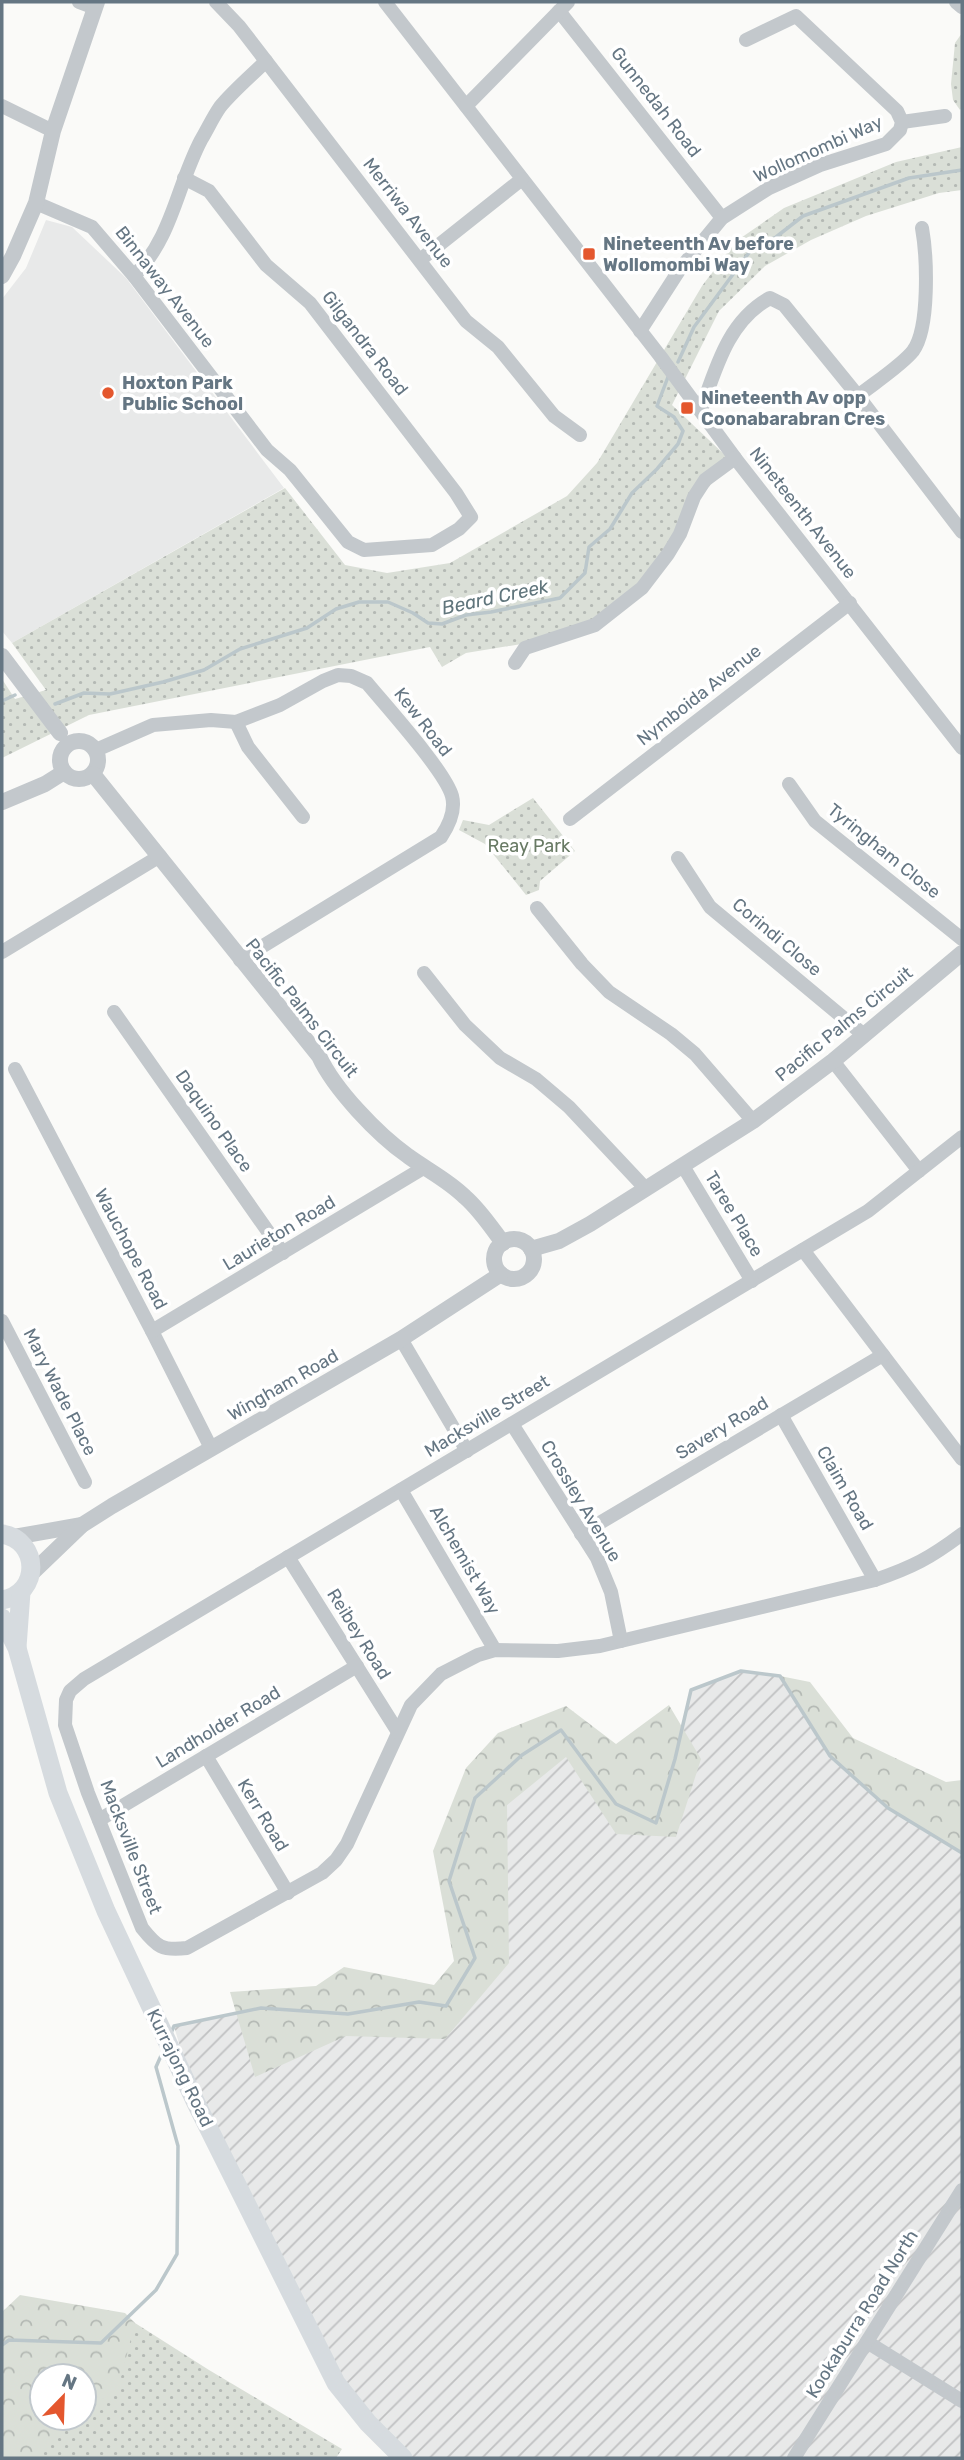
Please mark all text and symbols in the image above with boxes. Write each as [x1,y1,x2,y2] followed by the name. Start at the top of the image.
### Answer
[606,43,706,161] street label: Gunnedah Road
[750,111,886,187] street label: Wollomombi Way
[358,154,458,272] street label: Merriwa Avenue
[111,222,219,352] street label: Binnaway Avenue
[603,233,794,276] place label: Nineteenth Av before Wollomombi Way
[581,246,597,262] marker: Nineteenth Av before Wollomombi Way
[317,286,413,400] street label: Gilgandra Road
[122,372,243,415] place label: Hoxton Park Public School
[100,385,116,401] marker: Hoxton Park Public School
[701,387,885,430] place label: Nineteenth Av opp Coonabarabran Cres
[679,400,695,416] marker: Nineteenth Av opp Coonabarabran Cres
[745,443,861,583] street label: Nineteenth Avenue
[440,574,551,620] water label: Beard Creek
[633,640,765,750] street label: Nymboida Avenue
[389,683,457,761] street label: Kew Road
[823,799,945,903] street label: Tyringham Close
[488,835,571,857] park label: Reay Park
[728,893,826,981] street label: Corindi Close
[241,934,363,1082] street label: Pacific Palms Circuit
[771,962,917,1086] street label: Pacific Palms Circuit
[171,1066,257,1176] street label: Daquino Place
[700,1167,768,1261] street label: Taree Place
[90,1185,172,1313] street label: Wauchope Road
[219,1191,339,1275] street label: Laurieton Road
[18,1325,102,1459] street label: Mary Wade Place
[224,1344,342,1426] street label: Wingham Road
[421,1370,553,1462] street label: Macksville Street
[672,1392,772,1464] street label: Savery Road
[536,1436,626,1566] street label: Crossley Avenue
[812,1442,878,1534] street label: Claim Road
[425,1502,505,1618] street label: Alchemist Way
[322,1584,396,1684] street label: Reibey Road
[152,1681,284,1773] street label: Landholder Road
[233,1775,293,1855] street label: Kerr Road
[95,1777,167,1917] street label: Macksville Street
[142,2005,218,2131] street label: Kurrajong Road
[801,2226,923,2402] street label: Kookaburra Road North
[28,2362,98,2432] north arrow
[59,2369,80,2395] text: N

